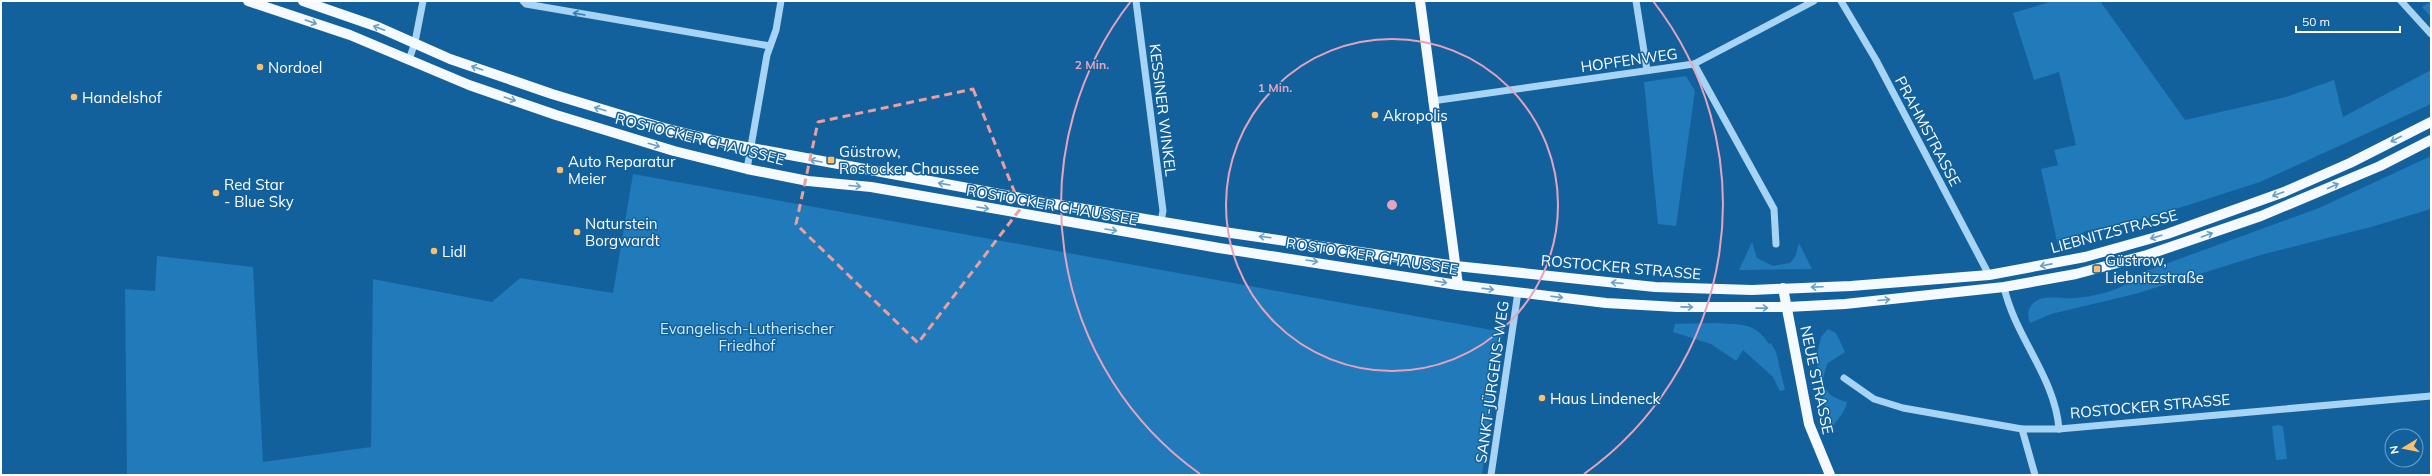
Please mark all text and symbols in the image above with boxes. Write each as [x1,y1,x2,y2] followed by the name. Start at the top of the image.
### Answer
[2296,8,2400,34] scale bar
[573,10,586,18] one-way arrow
[2302,14,2330,29] text: 50 m
[305,19,318,26] one-way arrow
[373,23,385,31] one-way arrow
[1145,43,1181,177] street label: KESSINER WINKEL
[1579,44,1679,76] street label: HOPFENWEG
[1075,57,1109,72] text: 2 Min.
[268,58,322,77] place label: Nordoel
[255,62,265,72] marker: Nordoel
[470,64,483,71] one-way arrow
[1891,73,1965,190] street label: PRAHMSTRASSE
[1258,80,1292,95] text: 1 Min.
[82,88,163,107] place label: Handelshof
[69,92,79,102] marker: Handelshof
[504,96,516,104] one-way arrow
[594,105,607,112] one-way arrow
[1383,106,1448,125] place label: Akropolis
[613,109,787,169] street label: ROSTOCKER CHAUSSEE
[1370,110,1380,120] marker: Akropolis
[2390,136,2402,144] one-way arrow
[647,142,660,149] one-way arrow
[839,142,979,178] place label: Güstrow, Rostocker Chaussee
[568,152,676,188] place label: Auto Reparatur Meier
[826,155,836,165] marker: Güstrow, Rostocker Chaussee
[810,156,823,164] one-way arrow
[555,165,565,175] marker: Auto Reparatur Meier
[224,175,294,211] place label: Red Star - Blue Sky
[937,180,950,188] one-way arrow
[965,181,1139,229] street label: ROSTOCKER CHAUSSEE
[848,182,861,190] one-way arrow
[2327,182,2339,189] one-way arrow
[211,188,221,198] marker: Red Star - Blue Sky
[2273,190,2285,198] one-way arrow
[1385,198,1399,212] centre of rings
[976,204,989,212] one-way arrow
[2048,205,2180,257] street label: LIEBNITZSTRASSE
[585,214,660,250] place label: Naturstein Borgwardt
[1104,226,1117,234] one-way arrow
[572,227,582,237] marker: Naturstein Borgwardt
[2201,231,2213,239] one-way arrow
[1259,233,1272,241] one-way arrow
[1285,233,1460,279] street label: ROSTOCKER CHAUSSEE
[2150,234,2163,242] one-way arrow
[442,242,466,261] place label: Lidl
[429,246,439,256] marker: Lidl
[1540,251,1702,283] street label: ROSTOCKER STRASSE
[2105,251,2204,287] place label: Güstrow, Liebnitzstraße
[1305,257,1318,265] one-way arrow
[2040,261,2053,269] one-way arrow
[2092,264,2102,274] marker: Güstrow, Liebnitzstraße
[1434,278,1447,286] one-way arrow
[1611,280,1624,287] one-way arrow
[1811,283,1824,291] one-way arrow
[1481,285,1494,292] one-way arrow
[1550,293,1563,301] one-way arrow
[1877,296,1890,304] one-way arrow
[1471,300,1513,464] street label: SANKT-JÜRGENS-WEG
[1680,304,1693,311] one-way arrow
[1755,304,1768,312] one-way arrow
[660,319,834,355] park label: Evangelisch-Lutherischer Friedhof
[1796,324,1838,436] street label: NEUE STRASSE
[1550,389,1661,408] place label: Haus Lindeneck
[2069,390,2231,422] street label: ROSTOCKER STRASSE
[1537,393,1547,403] marker: Haus Lindeneck
[2384,428,2424,468] north arrow
[2387,444,2402,455] text: N

